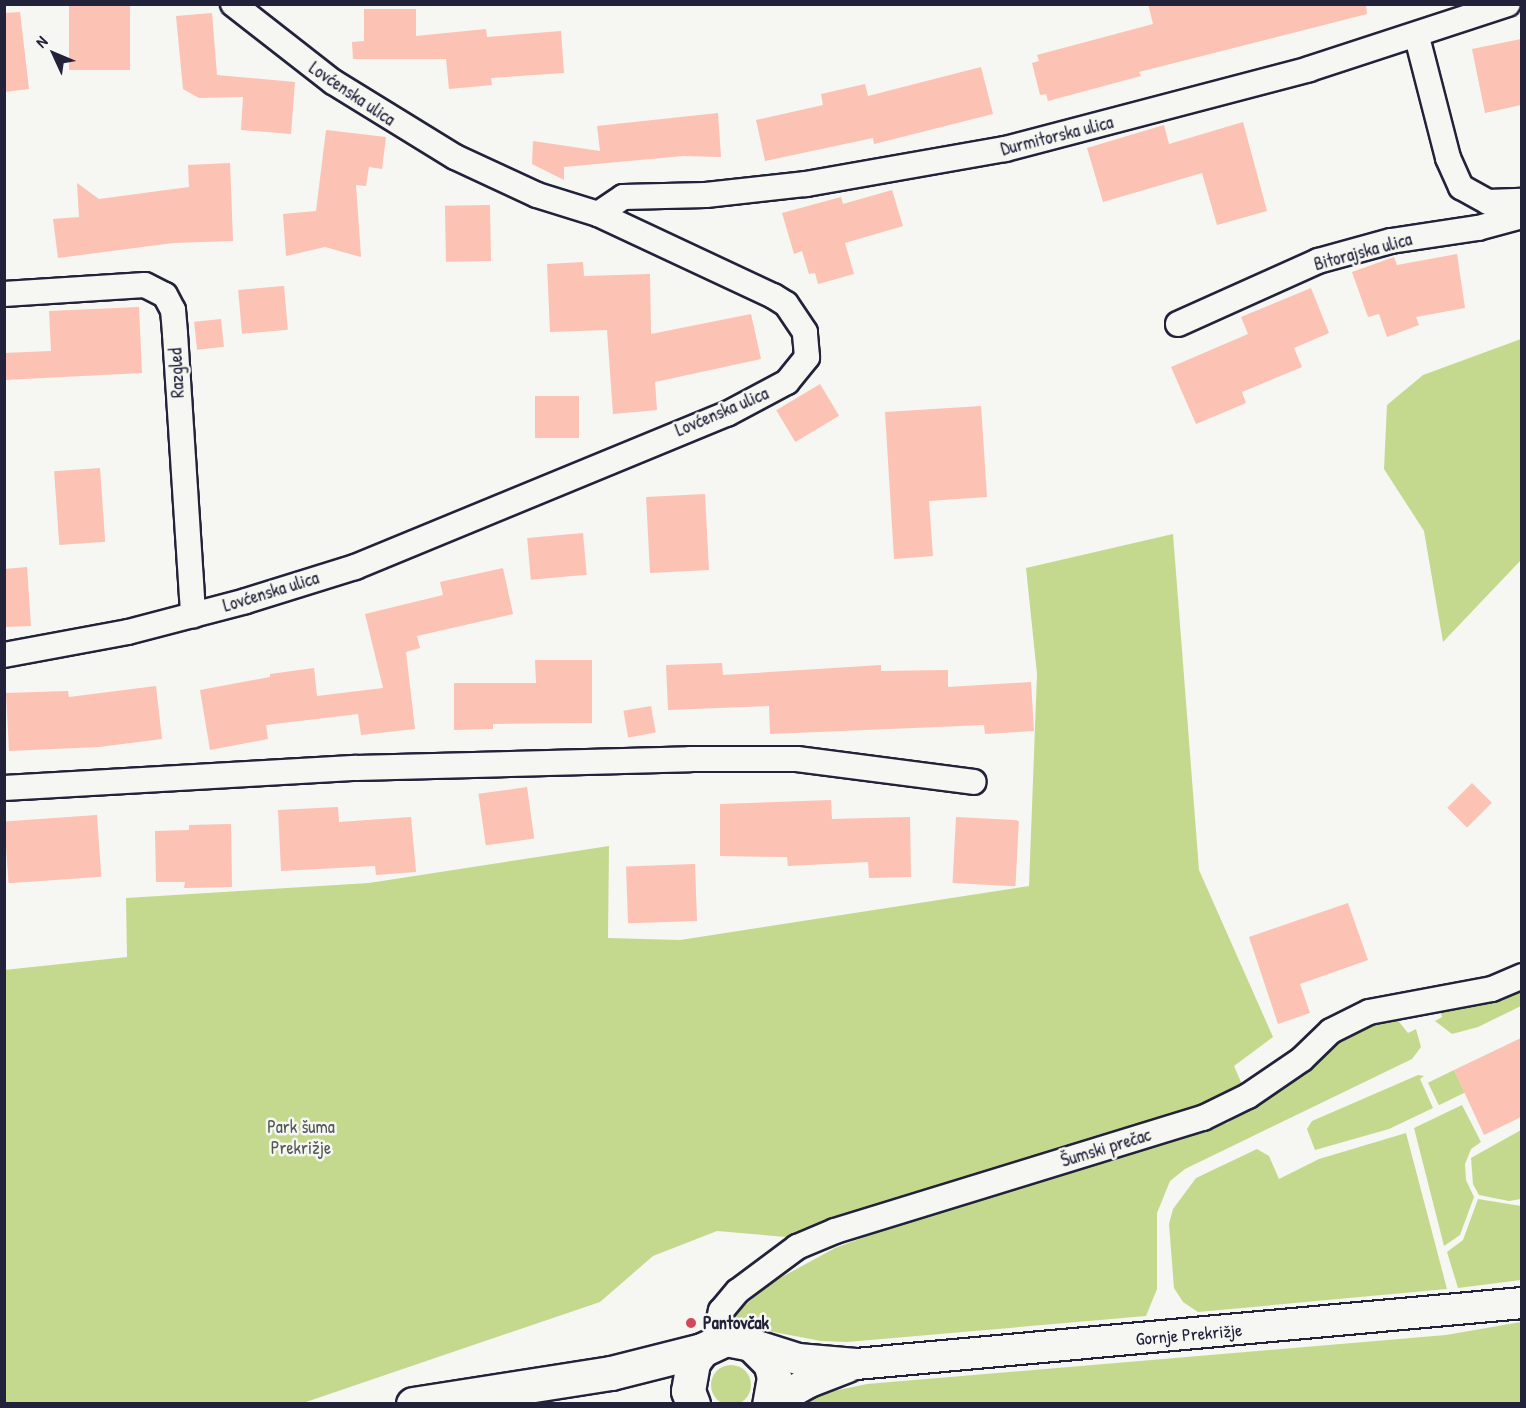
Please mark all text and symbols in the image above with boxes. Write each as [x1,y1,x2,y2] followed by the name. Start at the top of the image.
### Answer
[24,24,84,84] north arrow
[30,31,52,52] text: N
[305,57,399,131] street label: Lovćenska ulica
[999,112,1115,160] street label: Durmitorska ulica
[1312,229,1414,275] street label: Bitorajska ulica
[165,348,189,398] street label: Razgled
[672,383,772,441] street label: Lovćenska ulica
[220,567,322,617] street label: Lovćenska ulica
[267,1117,335,1160] park label: Park šuma Prekrižje
[1058,1124,1154,1172] street label: Šumski prečac
[703,1312,769,1334] place label: Pantovčak
[684,1316,698,1330] marker: Pantovčak
[1135,1320,1243,1350] street label: Gornje Prekrižje

